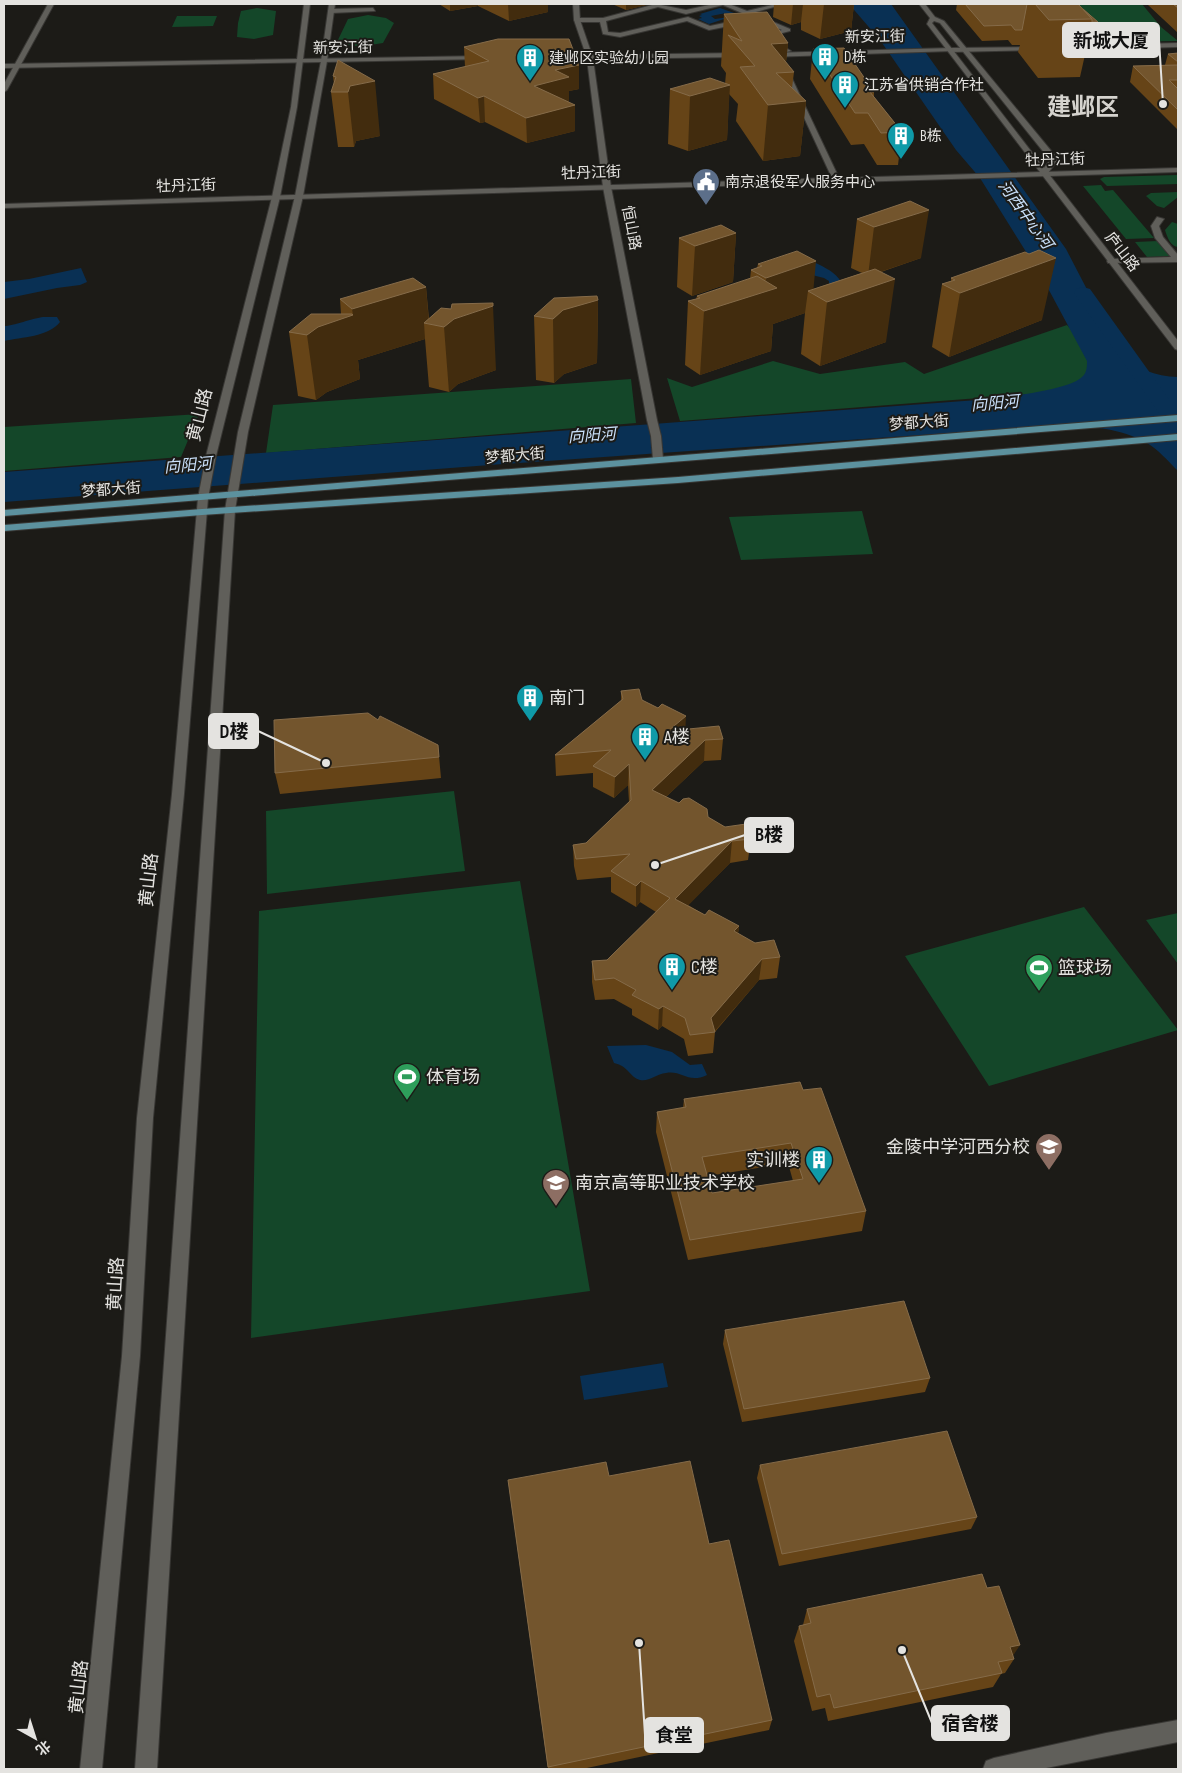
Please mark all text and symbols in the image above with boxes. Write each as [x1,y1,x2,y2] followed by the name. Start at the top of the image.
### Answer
[1063,23,1159,57] callout: 新城大厦
[845,27,905,47] street label: 新安江街
[1073,30,1149,53] text: 新城大厦
[313,38,373,58] street label: 新安江街
[810,42,840,81] building icon: D栋
[515,43,545,82] building icon: 建邺区实验幼儿园
[844,48,866,67] place label: D栋
[549,49,669,68] place label: 建邺区实验幼儿园
[830,70,860,109] building icon: 江苏省供销合作社
[864,76,984,95] place label: 江苏省供销合作社
[1047,93,1119,122] district label: 建邺区
[886,121,916,160] building icon: B栋
[920,127,942,146] place label: B栋
[1025,149,1085,171] street label: 牡丹江街
[561,162,621,184] street label: 牡丹江街
[691,167,721,206] public building icon: 南京退役军人服务中心
[725,173,875,192] place label: 南京退役军人服务中心
[156,175,216,197] street label: 牡丹江街
[994,177,1058,255] water label: 河西中心河
[617,204,645,252] street label: 恒山路
[1101,228,1143,276] street label: 庐山路
[183,386,217,444] street label: 黄山路
[970,392,1023,416] water label: 向阳河
[888,411,950,435] street label: 梦都大街
[567,425,620,447] water label: 向阳河
[484,444,546,468] street label: 梦都大街
[163,454,216,478] water label: 向阳河
[80,478,142,502] street label: 梦都大街
[515,683,545,722] building icon: 南门
[549,688,585,709] place label: 南门
[209,714,258,748] callout: D楼
[220,721,248,744] text: D楼
[630,722,660,761] building icon: A楼
[663,727,690,748] place label: A楼
[745,818,793,852] callout: B楼
[755,824,783,847] text: B楼
[136,852,162,908] street label: 黄山路
[657,952,687,991] building icon: C楼
[1024,953,1054,992] sports icon: 篮球场
[691,957,718,978] place label: C楼
[1058,958,1112,979] place label: 篮球场
[392,1062,422,1101] sports icon: 体育场
[426,1067,480,1088] place label: 体育场
[1034,1132,1064,1171] school or university icon: 金陵中学河西分校
[886,1137,1030,1158] place label: 金陵中学河西分校
[804,1145,834,1184] building icon: 实训楼
[746,1150,800,1171] place label: 实训楼
[541,1168,571,1207] school or university icon: 南京高等职业技术学校
[575,1173,755,1194] place label: 南京高等职业技术学校
[104,1256,128,1312] street label: 黄山路
[66,1659,92,1715] street label: 黄山路
[932,1706,1009,1740] callout: 宿舍楼
[10,1713,60,1763] north arrow
[941,1713,999,1736] text: 宿舍楼
[645,1718,703,1752] callout: 食堂
[655,1725,693,1748] text: 食堂
[32,1737,54,1759] text: 北

